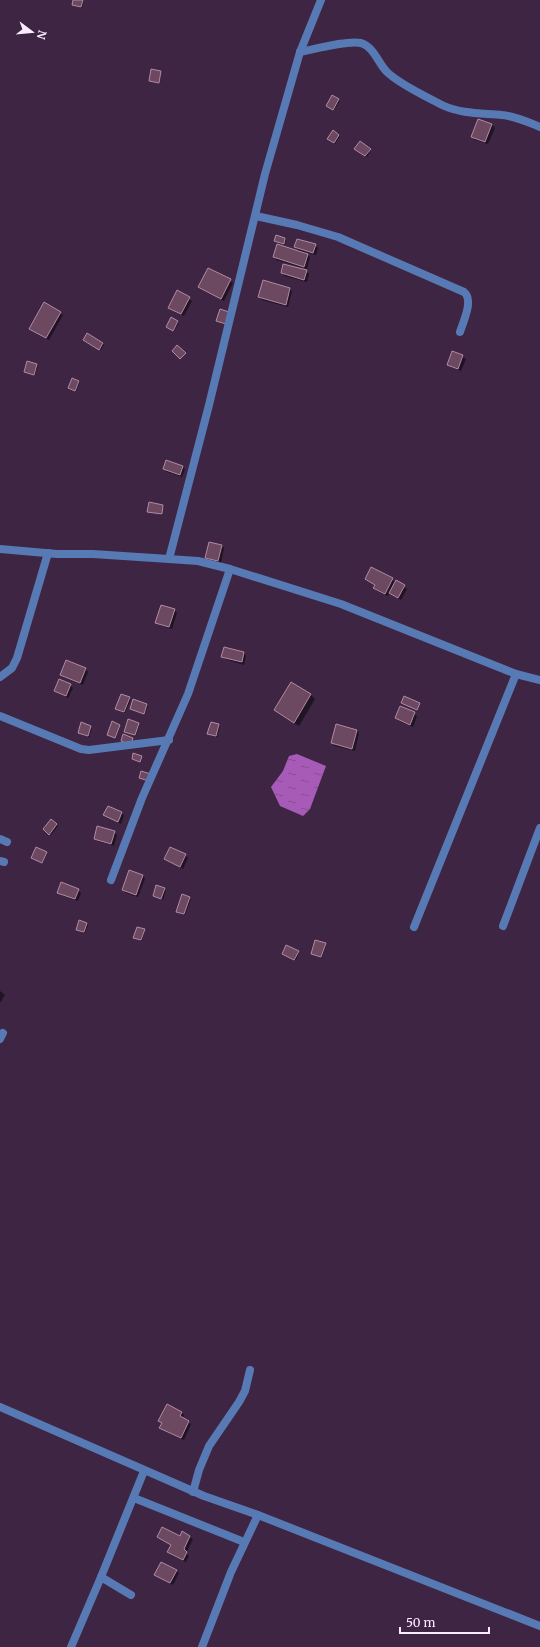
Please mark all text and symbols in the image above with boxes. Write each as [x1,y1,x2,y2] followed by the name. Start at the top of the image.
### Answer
[12,12,52,52] north arrow
[34,29,50,41] text: N
[400,1609,489,1635] scale bar
[406,1615,435,1630] text: 50 m

